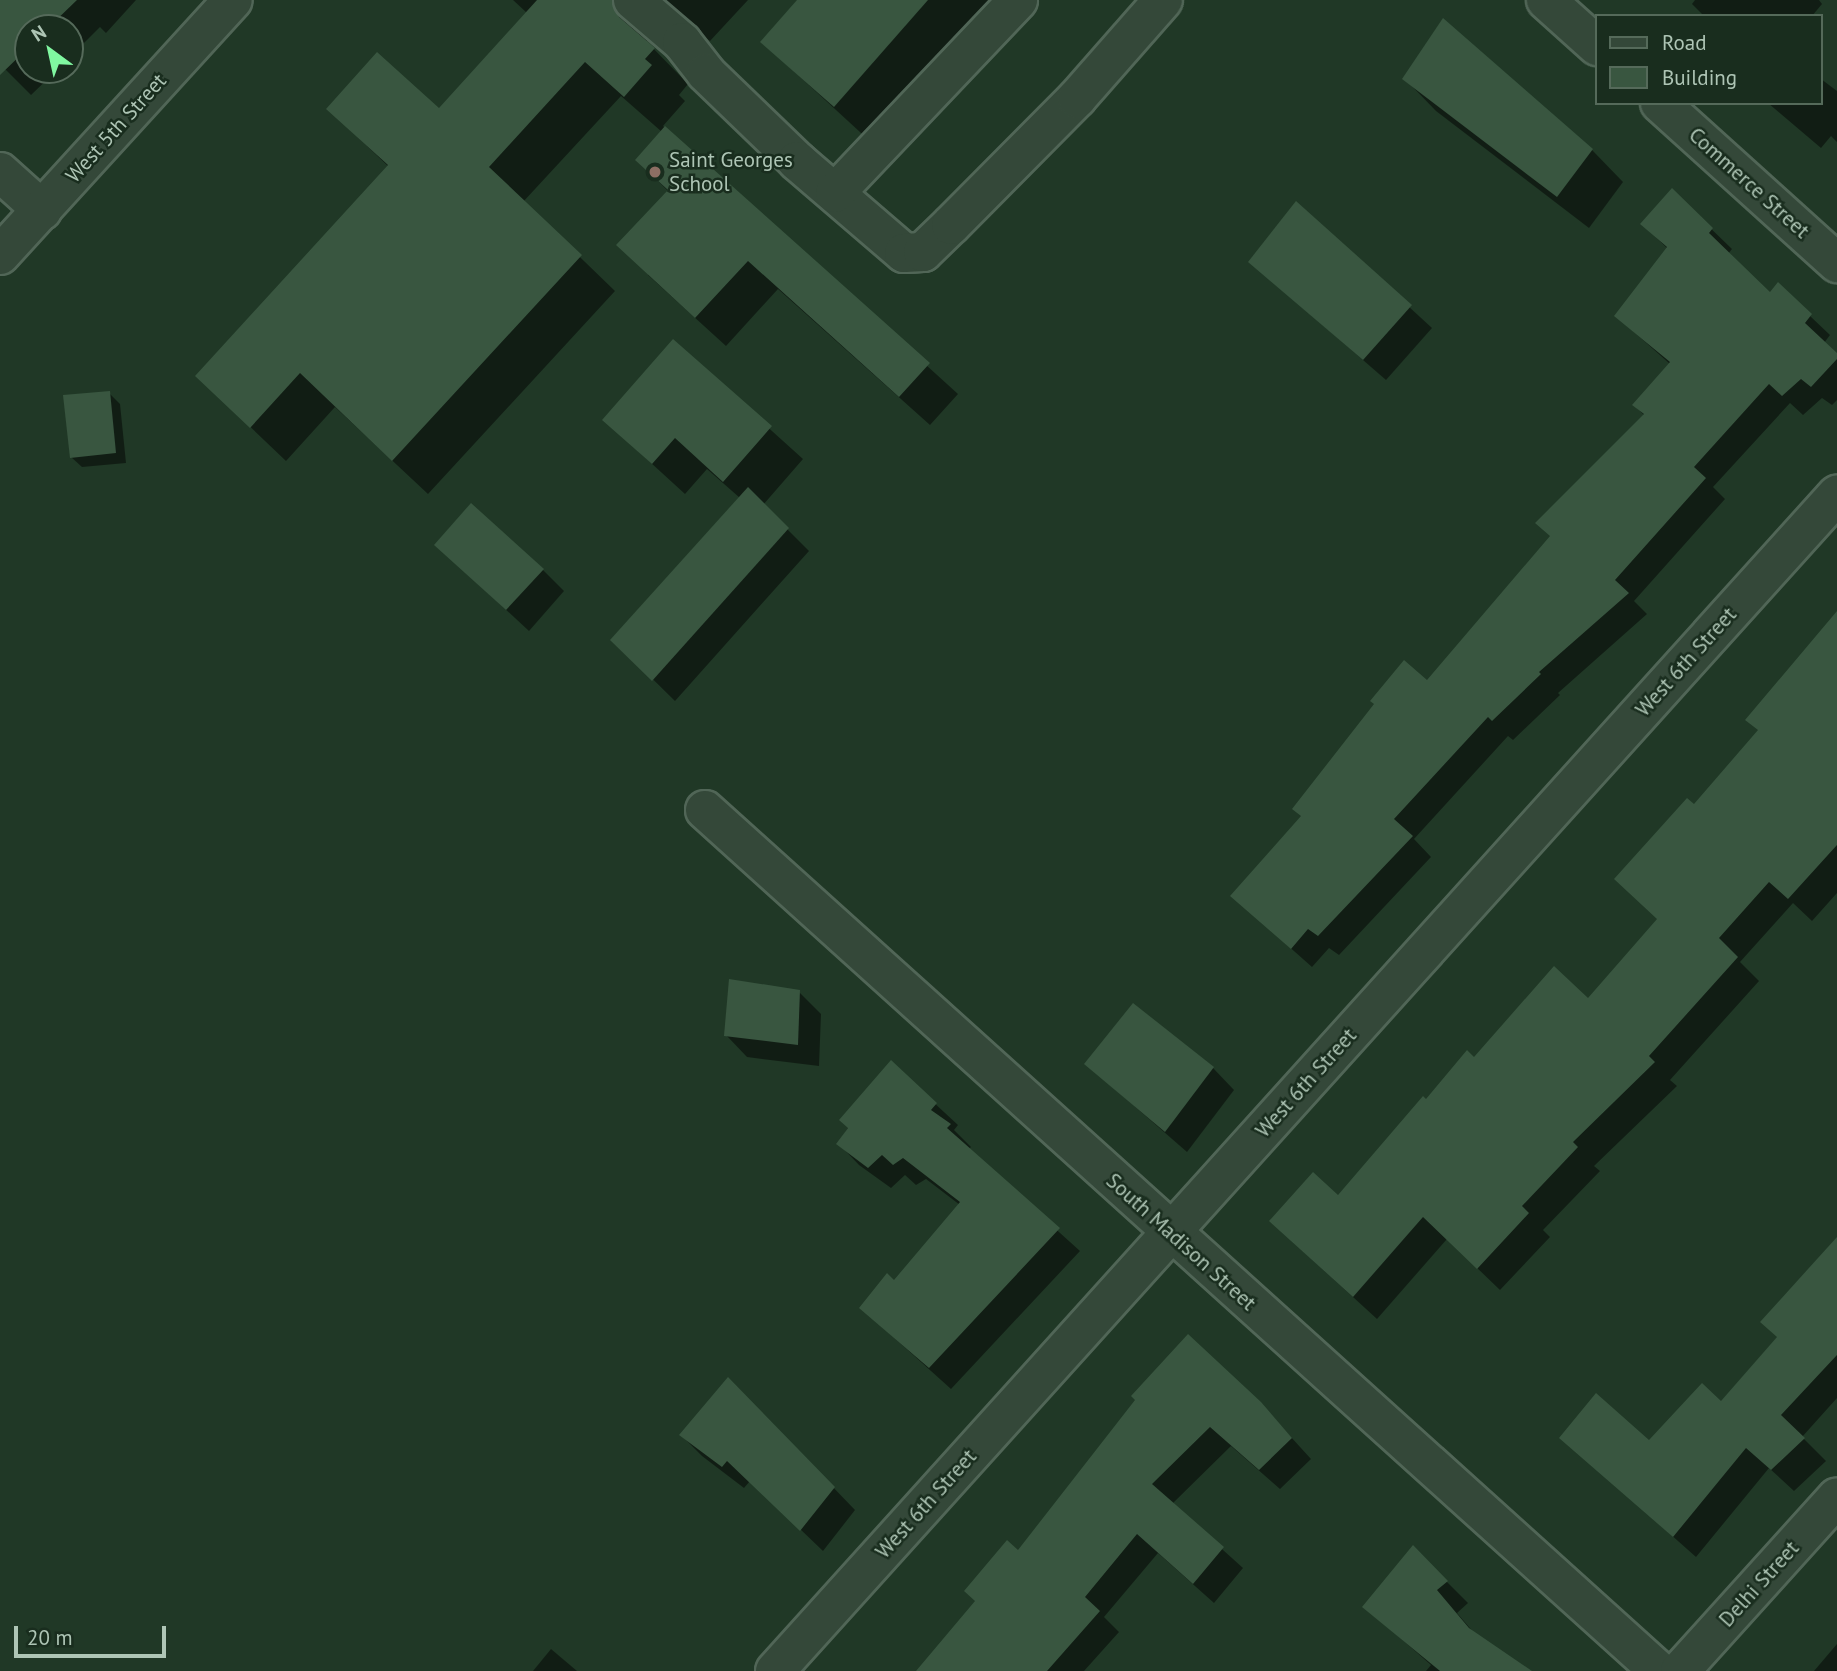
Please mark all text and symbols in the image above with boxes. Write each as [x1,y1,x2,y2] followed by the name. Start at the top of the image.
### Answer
[14,14,84,84] north arrow
[1596,14,1823,105] legend
[27,20,50,47] text: N
[1662,29,1706,56] text: Road
[1662,64,1737,91] text: Building
[60,68,172,188] street label: West 5th Street
[1684,122,1814,244] street label: Commerce Street
[669,147,793,197] place label: Saint Georges School
[647,164,663,180] marker: Saint Georges School
[1630,602,1742,722] street label: West 6th Street
[1250,1023,1362,1143] street label: West 6th Street
[1101,1168,1261,1316] street label: South Madison Street
[870,1444,982,1564] street label: West 6th Street
[1714,1536,1804,1632] street label: Delhi Street
[18,1612,170,1656] scale bar
[27,1624,73,1651] text: 20 m

